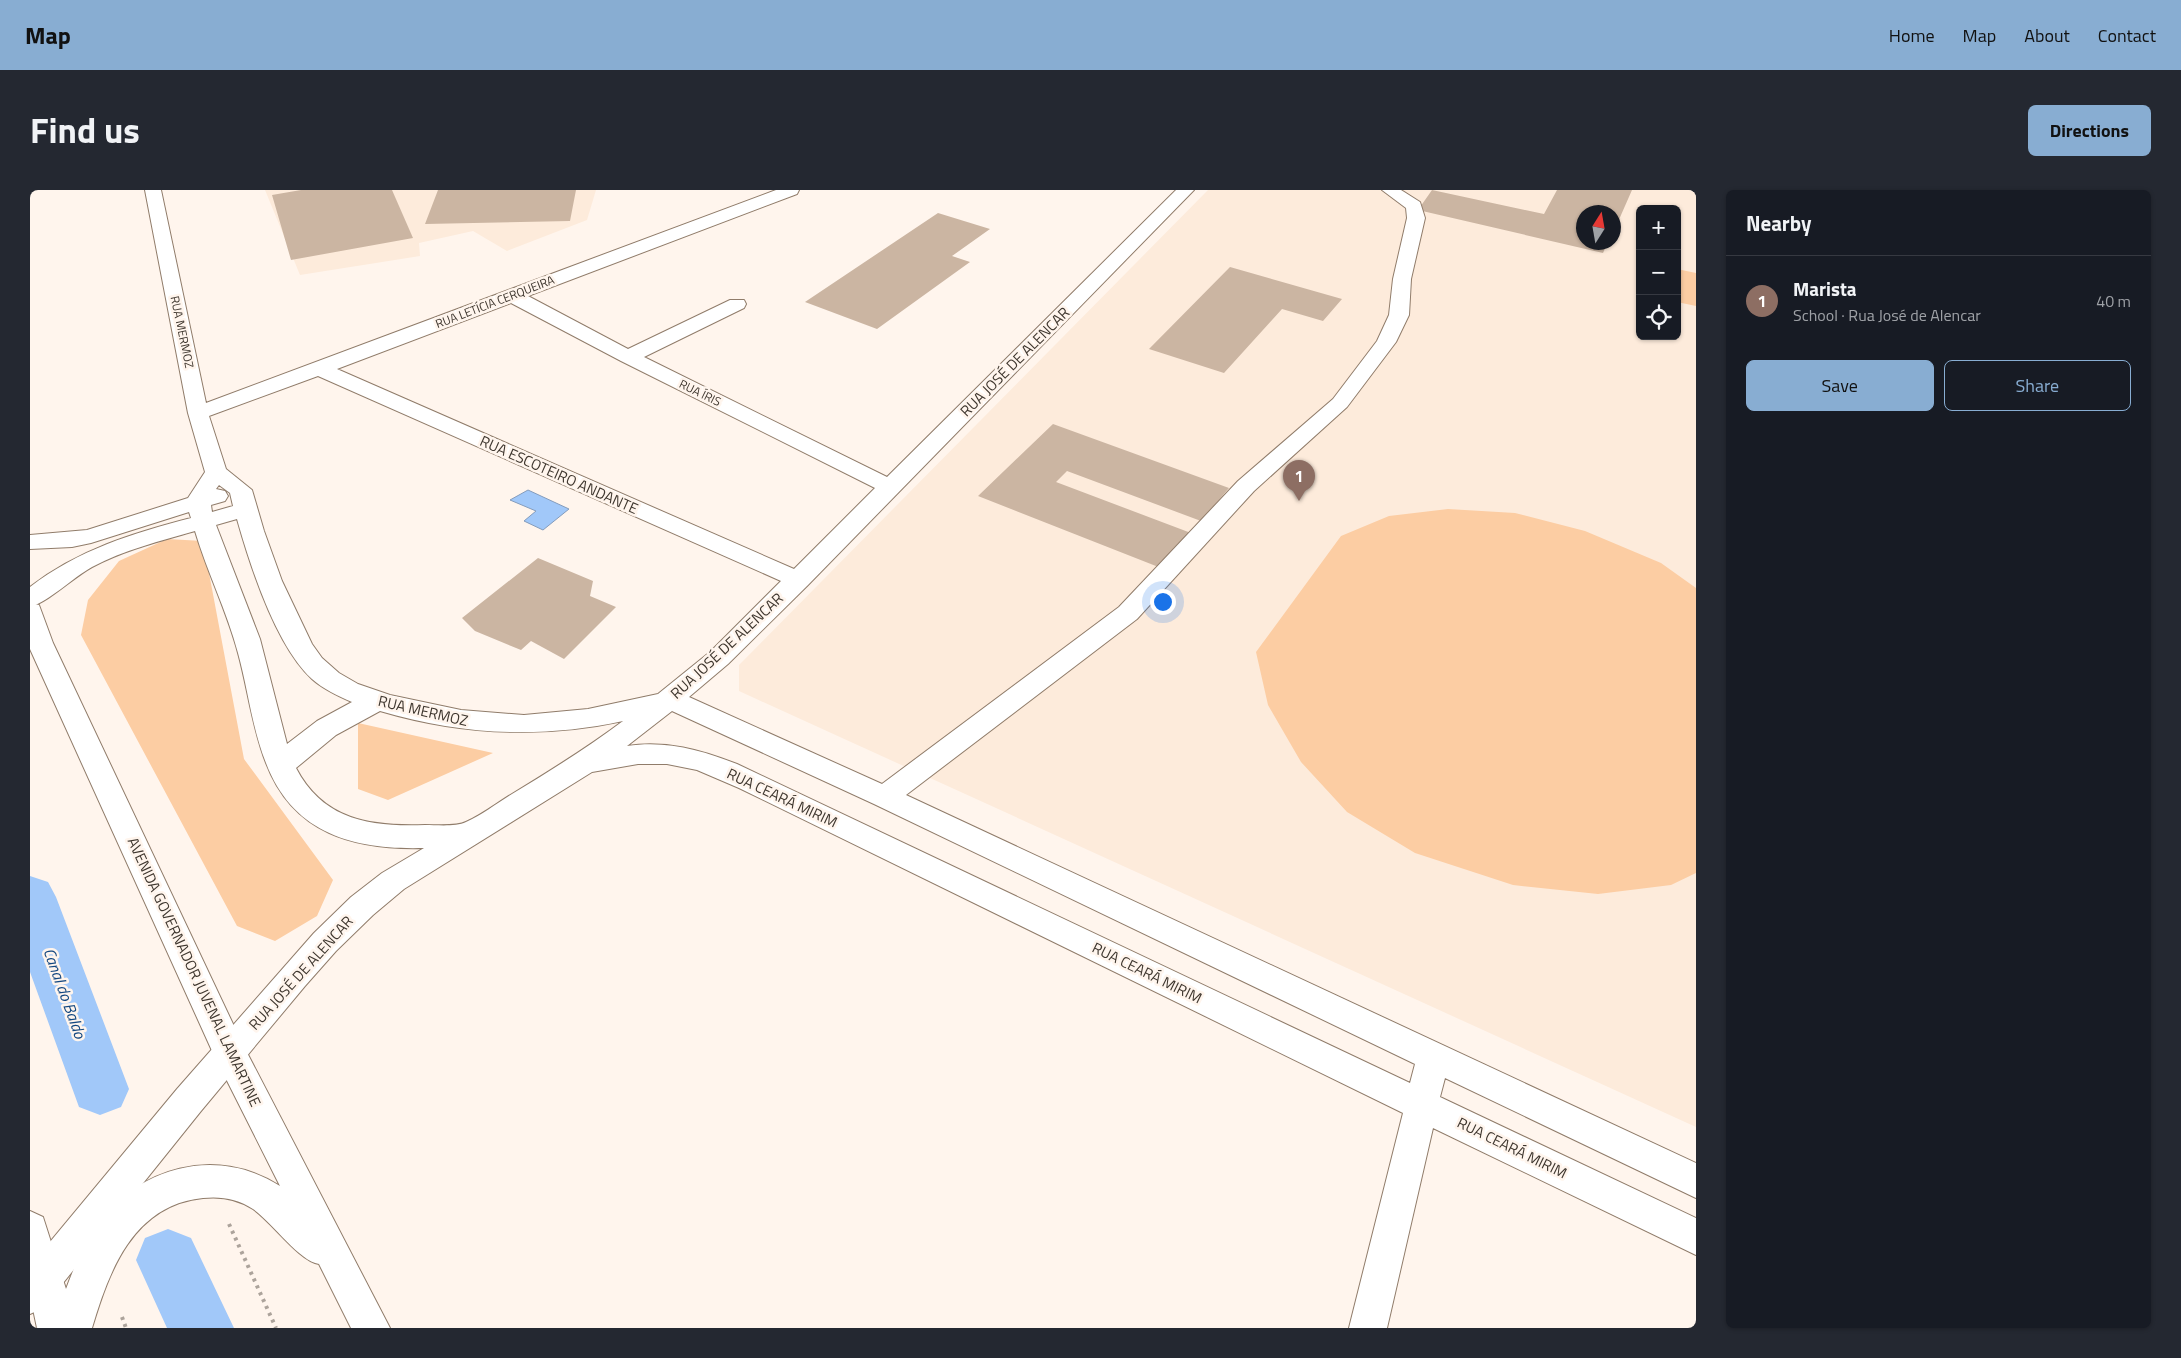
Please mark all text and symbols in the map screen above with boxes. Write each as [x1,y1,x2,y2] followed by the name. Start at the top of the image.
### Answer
[25,17,71,53] text: Map
[1889,22,1935,49] text: Home
[1963,22,1996,49] text: Map
[2024,22,2070,49] text: About
[2098,22,2156,49] text: Contact
[30,103,140,157] text: Find us
[2028,105,2151,156] button: Directions
[1576,205,1621,250] north arrow
[1636,205,1681,340] map controls
[1636,205,1681,250] button: +
[1746,207,1811,239] text: Nearby
[1636,250,1681,295] button: −
[433,270,557,333] street label: RUA LETÍCIA CERQUEIRA
[1793,274,1857,303] text: Marista
[1758,289,1766,313] text: 1
[2096,289,2131,313] text: 40 m
[166,294,199,370] street label: RUA MERMOZ
[1636,295,1681,340] button: locate
[954,301,1075,422] street label: RUA JOSÉ DE ALENCAR
[1793,303,1981,327] text: School · Rua José de Alencar
[1746,360,1934,411] button: Save
[1944,360,2131,411] button: Share
[676,374,724,411] street label: RUA ÍRIS
[476,429,642,520] street label: RUA ESCOTEIRO ANDANTE
[1283,460,1315,501] pin: 1
[665,587,788,704] street label: RUA JOSÉ DE ALENCAR
[1150,589,1176,615] your location
[376,689,470,732] street label: RUA MERMOZ
[723,762,841,833] street label: RUA CEARÁ MIRIM
[122,833,267,1110] street label: AVENIDA GOVERNADOR JUVENAL LAMARTINE
[243,910,358,1035] street label: RUA JOSÉ DE ALENCAR
[1088,936,1206,1009] street label: RUA CEARÁ MIRIM
[38,944,93,1043] water label: Canal do Baldo
[1453,1111,1571,1184] street label: RUA CEARÁ MIRIM

